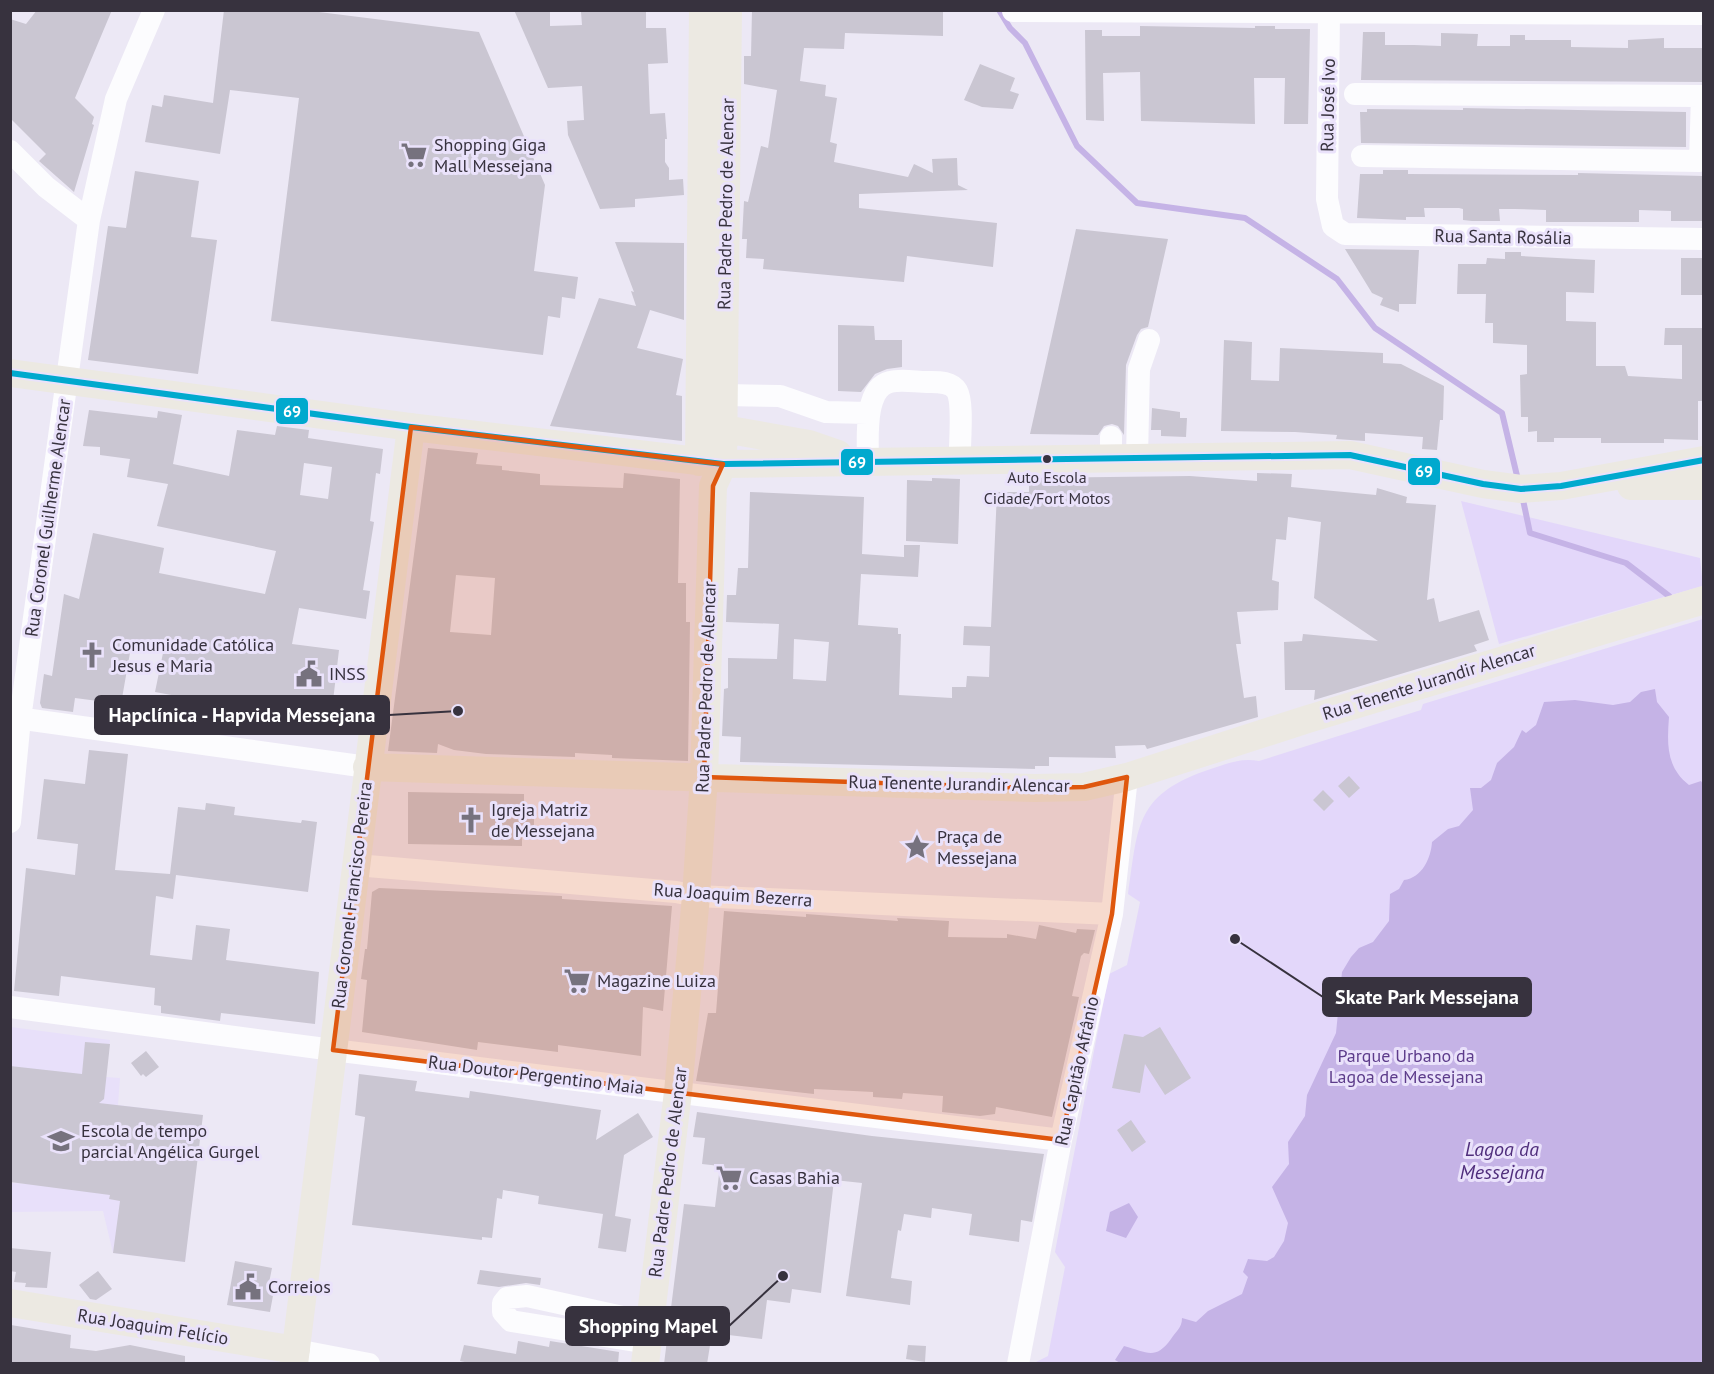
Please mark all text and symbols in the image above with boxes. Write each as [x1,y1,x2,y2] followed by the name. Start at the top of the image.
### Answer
[1315,58,1340,152] street label: Rua José Ivo
[712,98,739,310] street label: Rua Padre Pedro de Alencar
[434,133,553,177] place label: Shopping Giga Mall Messejana
[399,140,429,170] supermarket icon: Shopping Giga Mall Messejana
[1434,224,1572,249] street label: Rua Santa Rosália
[275,397,309,425] line badge: 69
[19,398,76,638] street label: Rua Coronel Guilherme Alencar
[283,401,301,421] text: 69
[840,448,874,476] line badge: 69
[848,452,866,472] text: 69
[1041,453,1053,465] marker: Auto Escola Cidade/Fort Motos
[1407,457,1441,486] line badge: 69
[1415,461,1433,481] text: 69
[984,467,1111,508] place label: Auto Escola Cidade/Fort Motos
[690,581,721,793] street label: Rua Padre Pedro de Alencar
[111,633,274,677] place label: Comunidade Católica Jesus e Maria
[1320,638,1538,725] street label: Rua Tenente Jurandir Alencar
[77,640,107,670] church icon: Comunidade Católica Jesus e Maria
[294,659,324,689] public building icon: INSS
[329,662,365,685] place label: INSS
[95,696,389,734] callout: Hapclínica - Hapvida Messejana
[109,702,375,728] text: Hapclínica - Hapvida Messejana
[848,770,1070,797] street label: Rua Tenente Jurandir Alencar
[326,780,377,1010] street label: Rua Coronel Francisco Pereira
[491,798,595,842] place label: Igreja Matriz de Messejana
[456,805,486,835] church icon: Igreja Matriz de Messejana
[937,825,1017,869] place label: Praça de Messejana
[902,832,932,862] place icon: Praça de Messejana
[653,877,813,912] street label: Rua Joaquim Bezerra
[562,966,592,996] supermarket icon: Magazine Luiza
[597,969,716,992] place label: Magazine Luiza
[1323,978,1531,1016] callout: Skate Park Messejana
[1335,984,1519,1010] text: Skate Park Messejana
[1049,994,1104,1148] street label: Rua Capitão Afrânio
[1329,1044,1483,1088] park label: Parque Urbano da Lagoa de Messejana
[427,1050,645,1099] street label: Rua Doutor Pergentino Maia
[643,1065,692,1279] street label: Rua Padre Pedro de Alencar
[81,1119,260,1163] place label: Escola de tempo parcial Angélica Gurgel
[46,1126,76,1156] school or university icon: Escola de tempo parcial Angélica Gurgel
[1460,1136,1544,1185] water label: Lagoa da Messejana
[714,1163,744,1193] supermarket icon: Casas Bahia
[749,1166,840,1189] place label: Casas Bahia
[233,1272,263,1302] public building icon: Correios
[268,1275,331,1298] place label: Correios
[76,1303,230,1350] street label: Rua Joaquim Felício
[566,1307,729,1345] callout: Shopping Mapel
[579,1313,717,1339] text: Shopping Mapel

